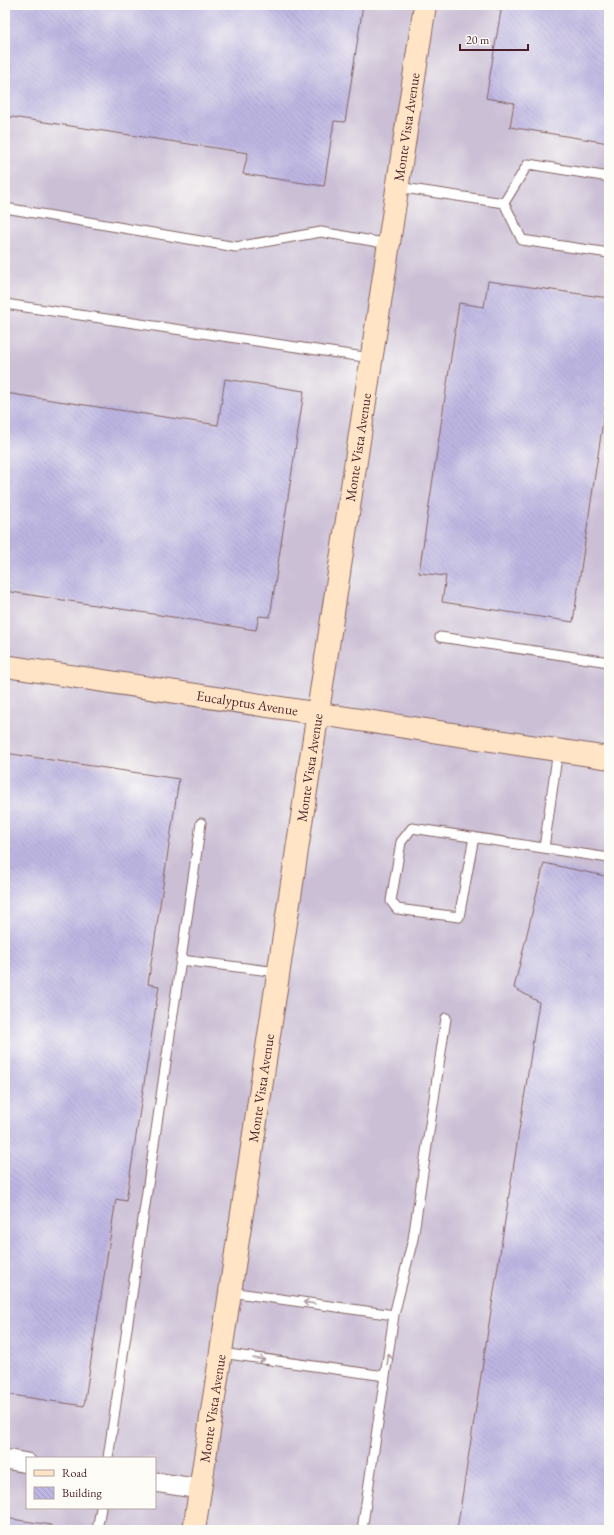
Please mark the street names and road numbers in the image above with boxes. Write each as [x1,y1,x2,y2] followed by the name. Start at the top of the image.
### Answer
[389,71,424,183] street label: Monte Vista Avenue
[341,391,375,503] street label: Monte Vista Avenue
[195,686,300,720] street label: Eucalyptus Avenue
[292,712,327,823] street label: Monte Vista Avenue
[244,1032,278,1144] street label: Monte Vista Avenue
[195,1352,230,1464] street label: Monte Vista Avenue

